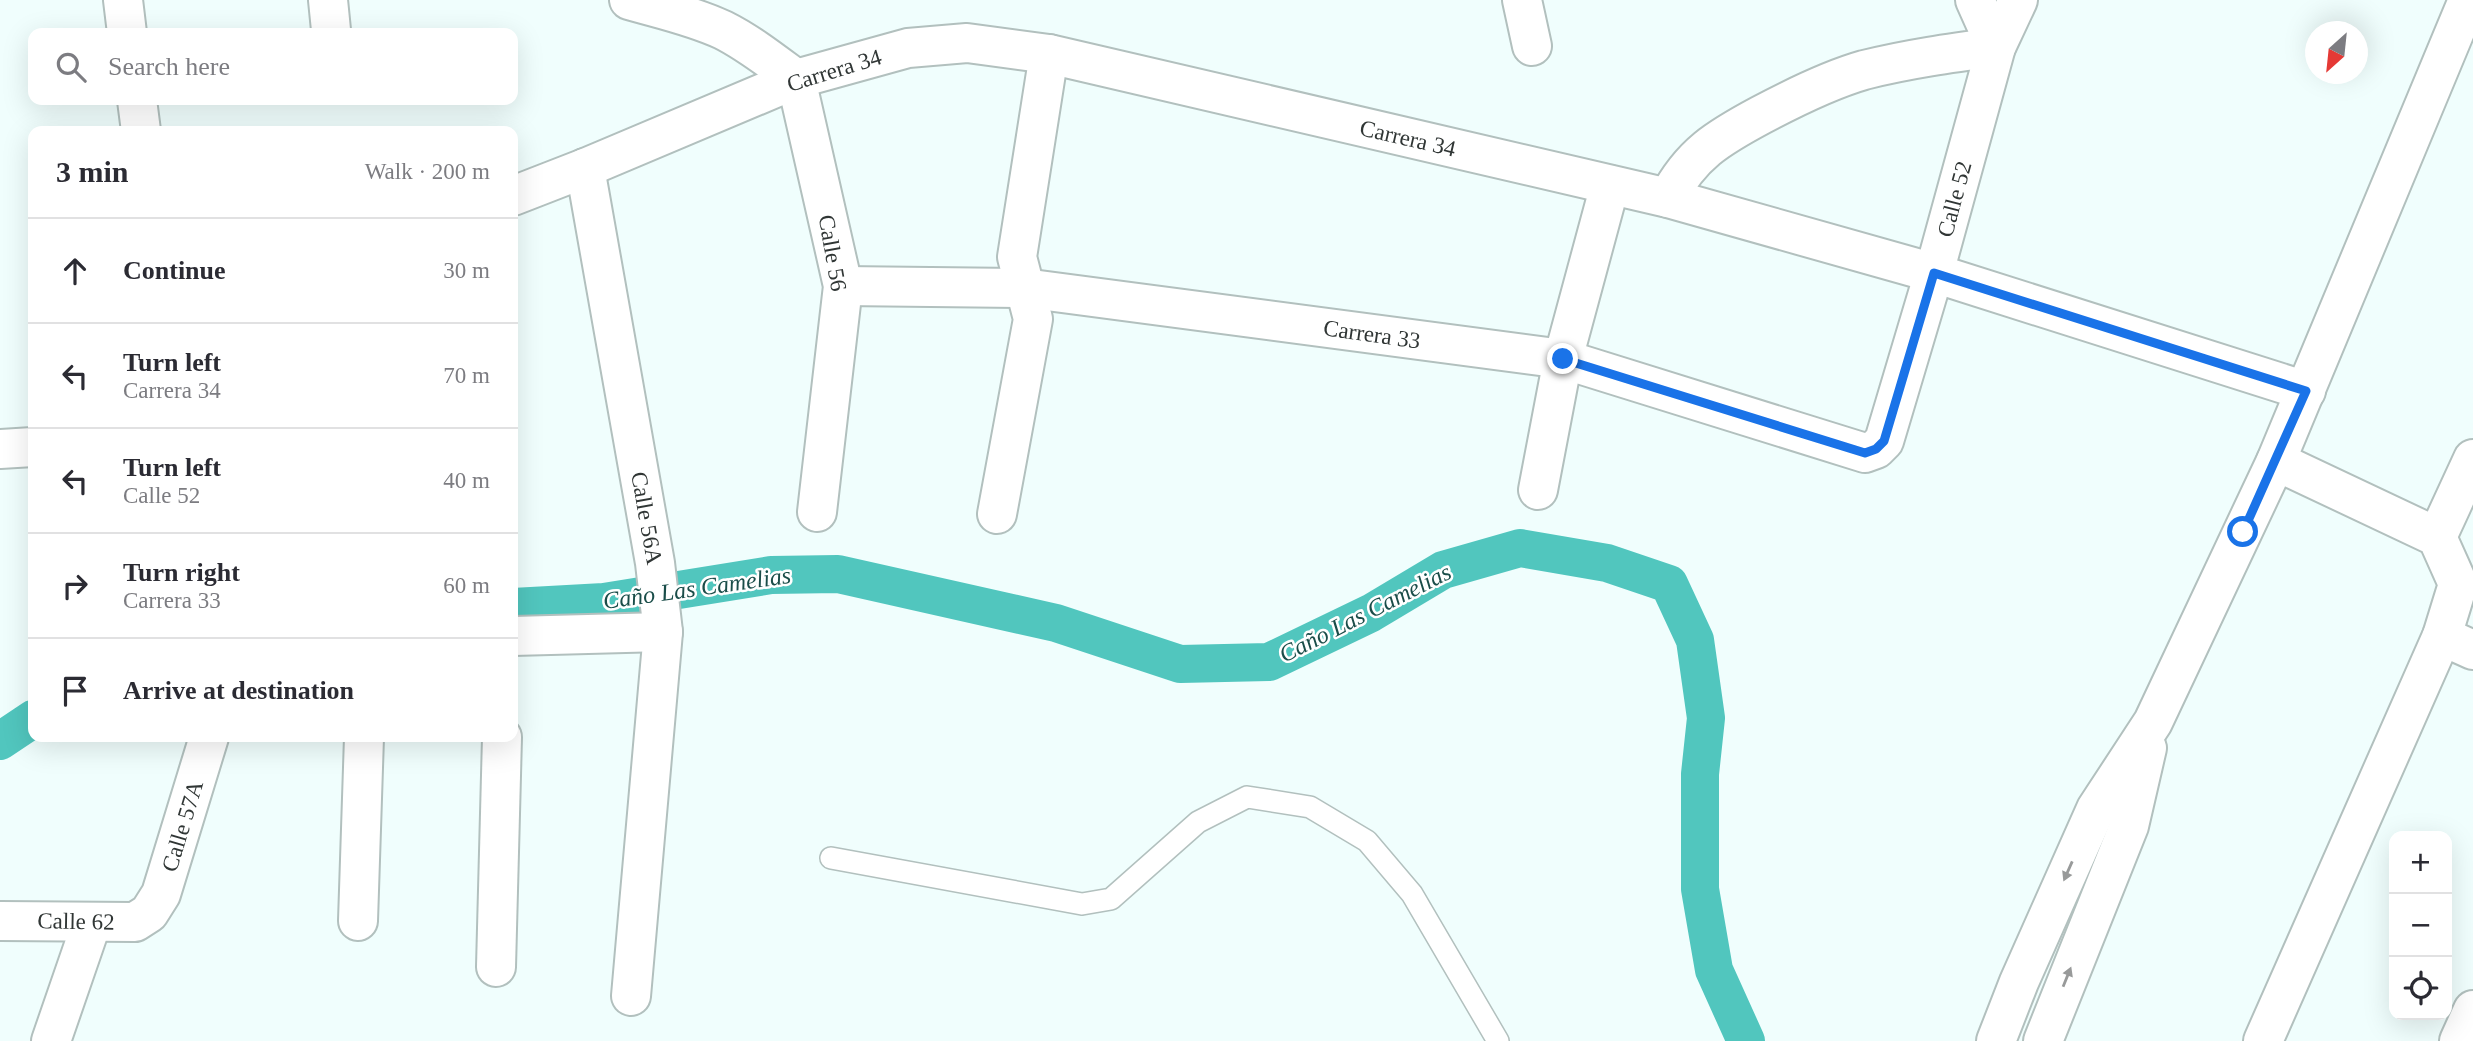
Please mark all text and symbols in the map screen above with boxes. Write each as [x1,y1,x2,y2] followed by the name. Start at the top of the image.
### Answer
[2305,21,2368,84] north arrow
[28,28,518,105] search box
[784,44,885,97] street label: Carrera 34
[52,48,90,86] icon: search
[108,52,230,81] text: Search here
[1357,115,1459,162] street label: Carrera 34
[56,155,129,188] text: 3 min
[365,159,490,184] text: Walk · 200 m
[1932,159,1977,240] street label: Calle 52
[813,213,852,293] street label: Calle 56
[56,252,94,290] icon: ahead
[123,256,226,285] text: Continue
[443,258,490,283] text: 30 m
[1322,315,1422,354] street label: Carrera 33
[1547,343,1578,374] route end
[123,348,221,377] text: Turn left
[56,357,94,395] icon: left
[443,363,490,388] text: 70 m
[123,378,221,403] text: Carrera 34
[123,453,221,482] text: Turn left
[56,462,94,500] icon: left
[443,468,490,493] text: 40 m
[626,470,667,567] street label: Calle 56A
[123,483,200,508] text: Calle 52
[2227,516,2258,547] route start
[123,558,240,587] text: Turn right
[1275,558,1455,668] water label: Caño Las Camelias
[601,562,793,614] water label: Caño Las Camelias
[56,567,94,605] icon: right
[443,573,490,598] text: 60 m
[123,588,221,613] text: Carrera 33
[56,672,94,710] icon: arrive
[123,676,354,705] text: Arrive at destination
[157,777,208,875] street label: Calle 57A
[2389,831,2452,1020] map controls
[2389,831,2452,894] button: +
[2062,861,2074,881] one-way arrow
[2389,894,2452,957] button: −
[37,908,115,935] street label: Calle 62
[2389,957,2452,1020] button: locate
[2062,967,2073,988] one-way arrow

